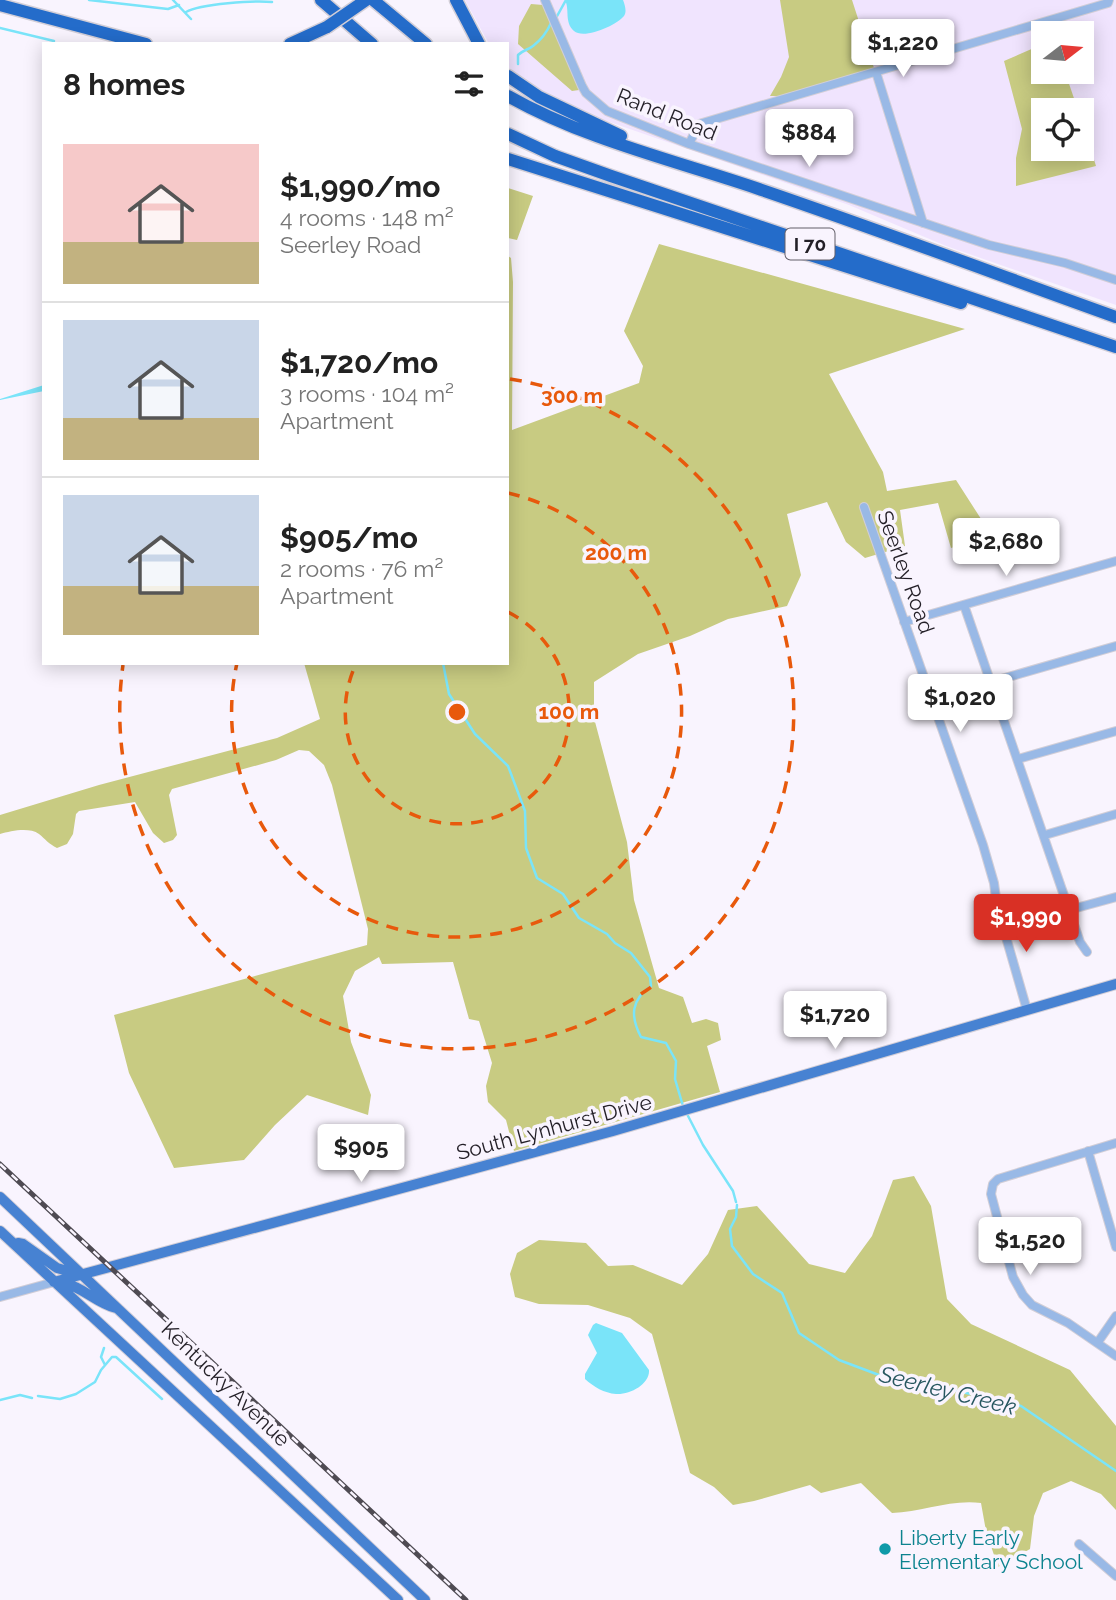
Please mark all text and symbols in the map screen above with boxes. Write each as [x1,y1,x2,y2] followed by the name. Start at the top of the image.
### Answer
[846,20,960,79] pin: $1,220
[1031,21,1094,84] north arrow
[1031,21,1094,161] map controls
[867,28,939,55] text: $1,220
[450,65,488,103] icon: filters
[63,67,185,102] text: 8 homes
[613,83,721,145] street label: Rand Road
[1031,98,1094,161] button: locate
[768,110,850,169] pin: $884
[781,118,837,145] text: $884
[280,169,440,204] text: $1,990/mo
[119,172,203,256] icon: home
[280,204,454,231] text: 4 rooms · 148 m²
[786,228,834,260] road number: I 70
[280,231,421,258] text: Seerley Road
[280,345,438,380] text: $1,720/mo
[119,348,203,432] icon: home
[280,380,454,407] text: 3 rooms · 104 m²
[541,383,603,408] text: 300 m
[280,407,394,434] text: Apartment
[872,507,940,637] street label: Seerley Road
[949,518,1063,578] pin: $2,680
[280,520,418,555] text: $905/mo
[119,523,203,607] icon: home
[969,527,1043,554] text: $2,680
[585,540,647,565] text: 200 m
[280,555,443,582] text: 2 rooms · 76 m²
[280,582,394,609] text: Apartment
[903,674,1017,734] pin: $1,020
[924,683,996,710] text: $1,020
[539,699,599,724] text: 100 m
[445,700,469,724] centre of rings
[969,894,1083,954] pin: $1,990
[990,903,1062,930] text: $1,990
[778,992,892,1051] pin: $1,720
[800,1000,870,1027] text: $1,720
[454,1089,654,1165] street label: South Lynhurst Drive
[320,1124,402,1184] pin: $905
[334,1133,389,1160] text: $905
[973,1218,1087,1277] pin: $1,520
[994,1226,1066,1253] text: $1,520
[157,1316,295,1452] street label: Kentucky Avenue
[876,1360,1019,1420] water label: Seerley Creek
[899,1525,1083,1574] place label: Liberty Early Elementary School
[877,1541,893,1557] marker: Liberty Early Elementary School

